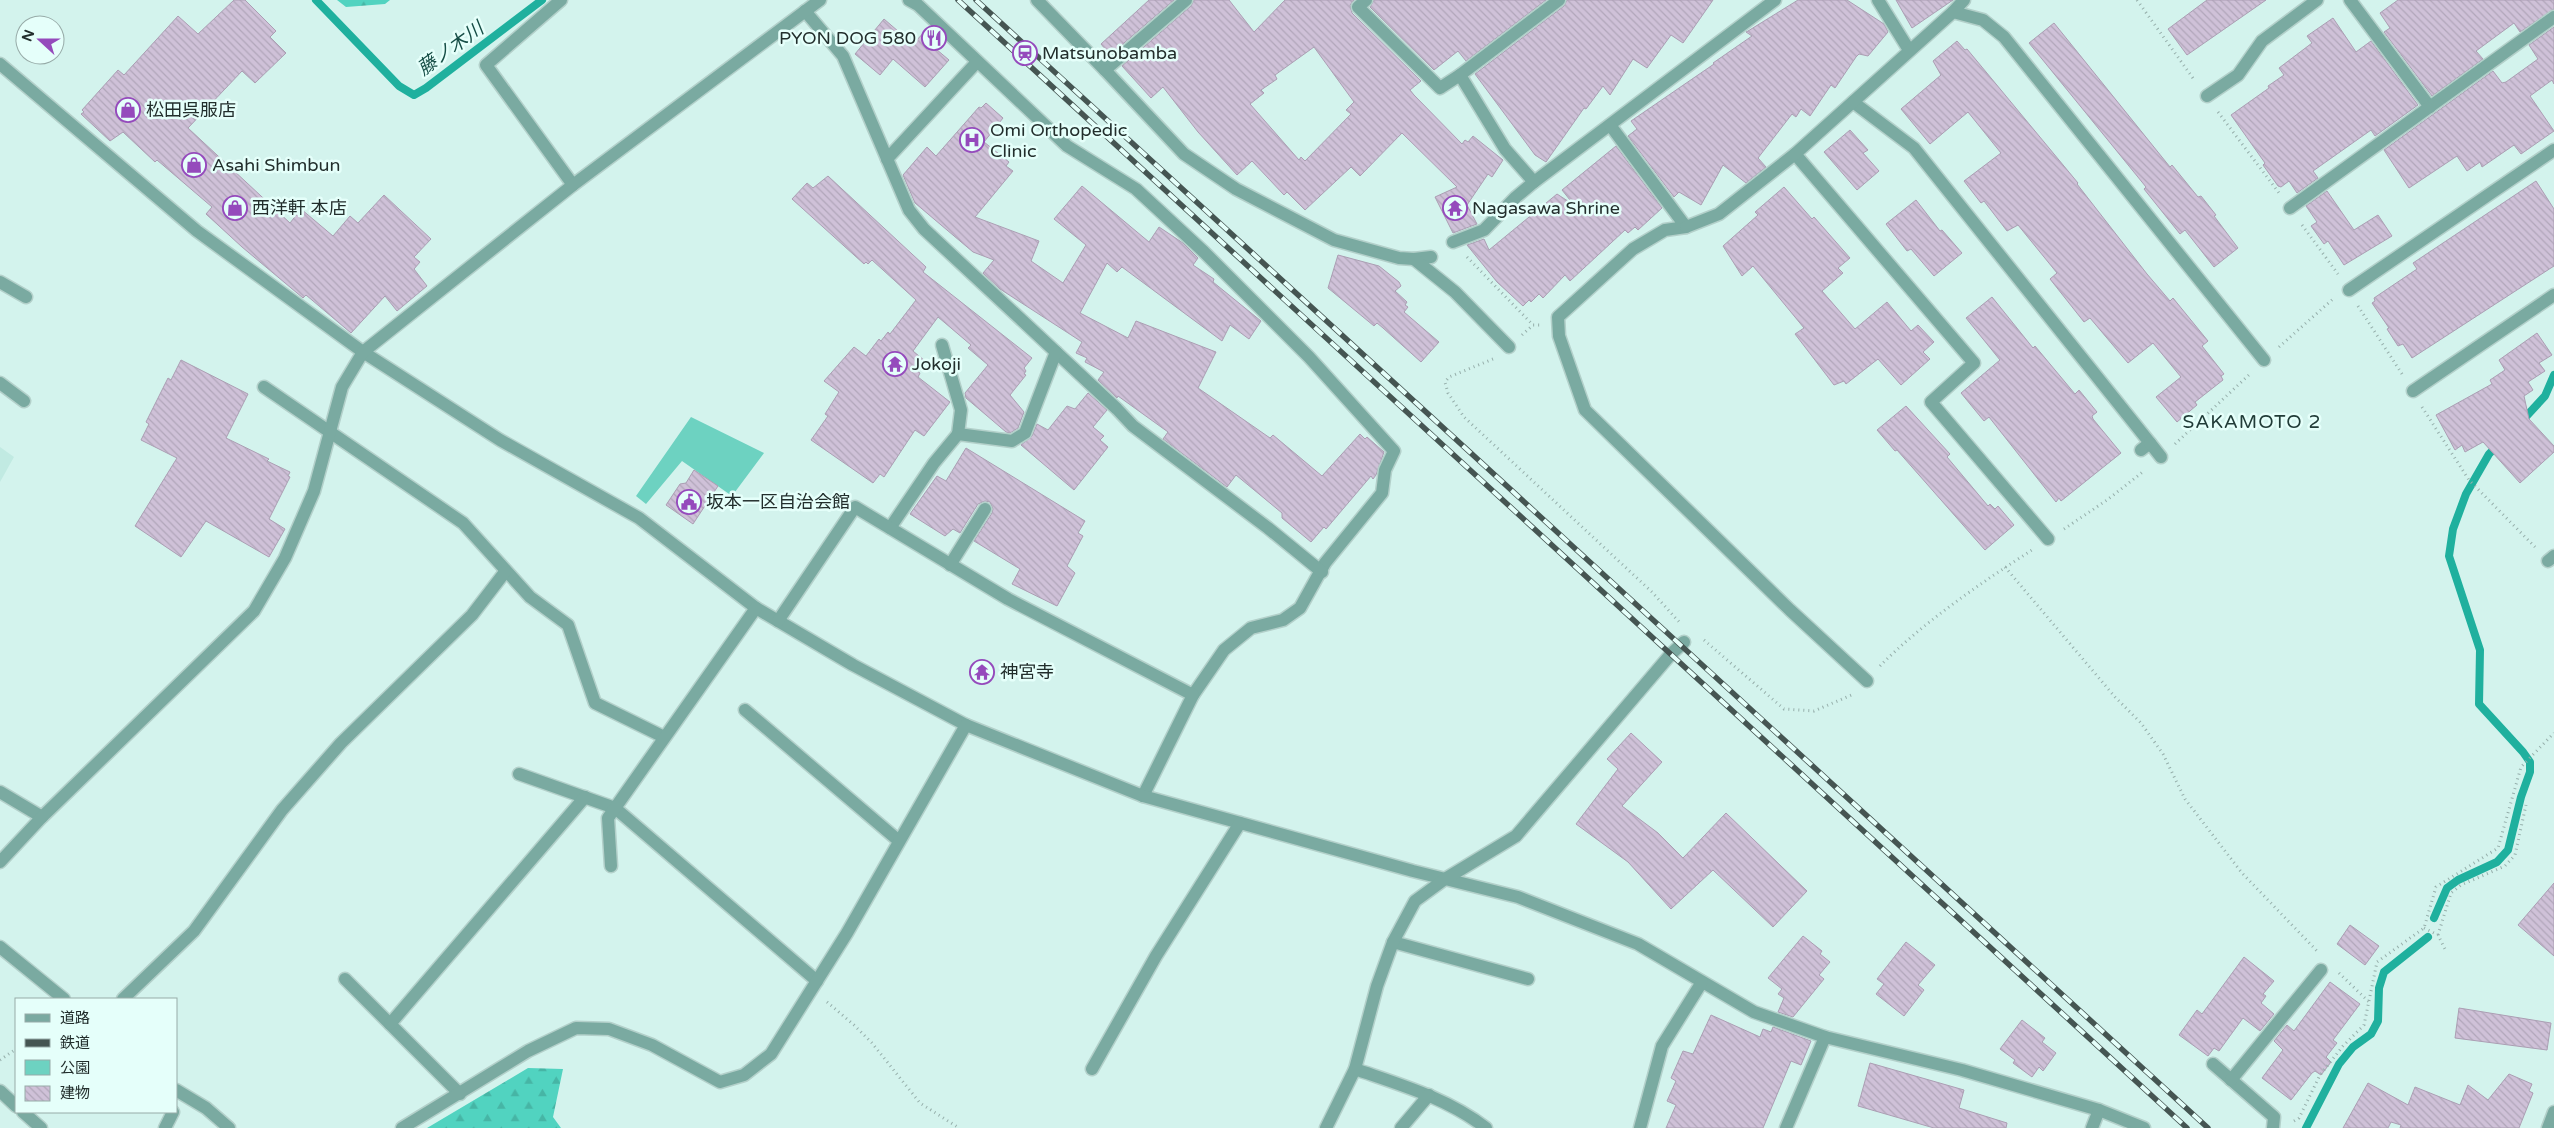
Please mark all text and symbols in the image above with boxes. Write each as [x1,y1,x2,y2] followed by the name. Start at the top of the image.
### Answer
[15,15,65,65] north arrow
[413,16,489,80] water label: 藤ノ木川
[921,25,947,51] restaurant icon: PYON DOG 580
[18,27,38,44] text: N
[779,27,916,49] place label: PYON DOG 580
[1012,40,1038,66] station icon: Matsunobamba
[1042,42,1177,64] place label: Matsunobamba
[115,97,141,123] shop icon: 松田呉服店
[146,99,236,121] place label: 松田呉服店
[990,119,1127,162] place label: Omi Orthopedic Clinic
[959,127,985,153] hospital icon: Omi Orthopedic Clinic
[181,152,207,178] shop icon: Asahi Shimbun
[212,154,341,176] place label: Asahi Shimbun
[222,195,248,221] shop icon: 西洋軒 本店
[1442,195,1468,221] temple icon: Nagasawa Shrine
[252,197,347,219] place label: 西洋軒 本店
[1472,197,1620,219] place label: Nagasawa Shrine
[882,351,908,377] temple icon: Jokoji
[912,353,961,375] place label: Jokoji
[2182,411,2322,433] district label: SAKAMOTO 2
[676,489,702,515] public building icon: 坂本一区自治会館
[706,491,850,513] place label: 坂本一区自治会館
[969,659,995,685] temple icon: 神宮寺
[1000,661,1054,683] place label: 神宮寺
[15,998,178,1113] legend
[60,1009,90,1027] text: 道路
[60,1034,90,1052] text: 鉄道
[60,1059,90,1077] text: 公園
[60,1084,90,1102] text: 建物

